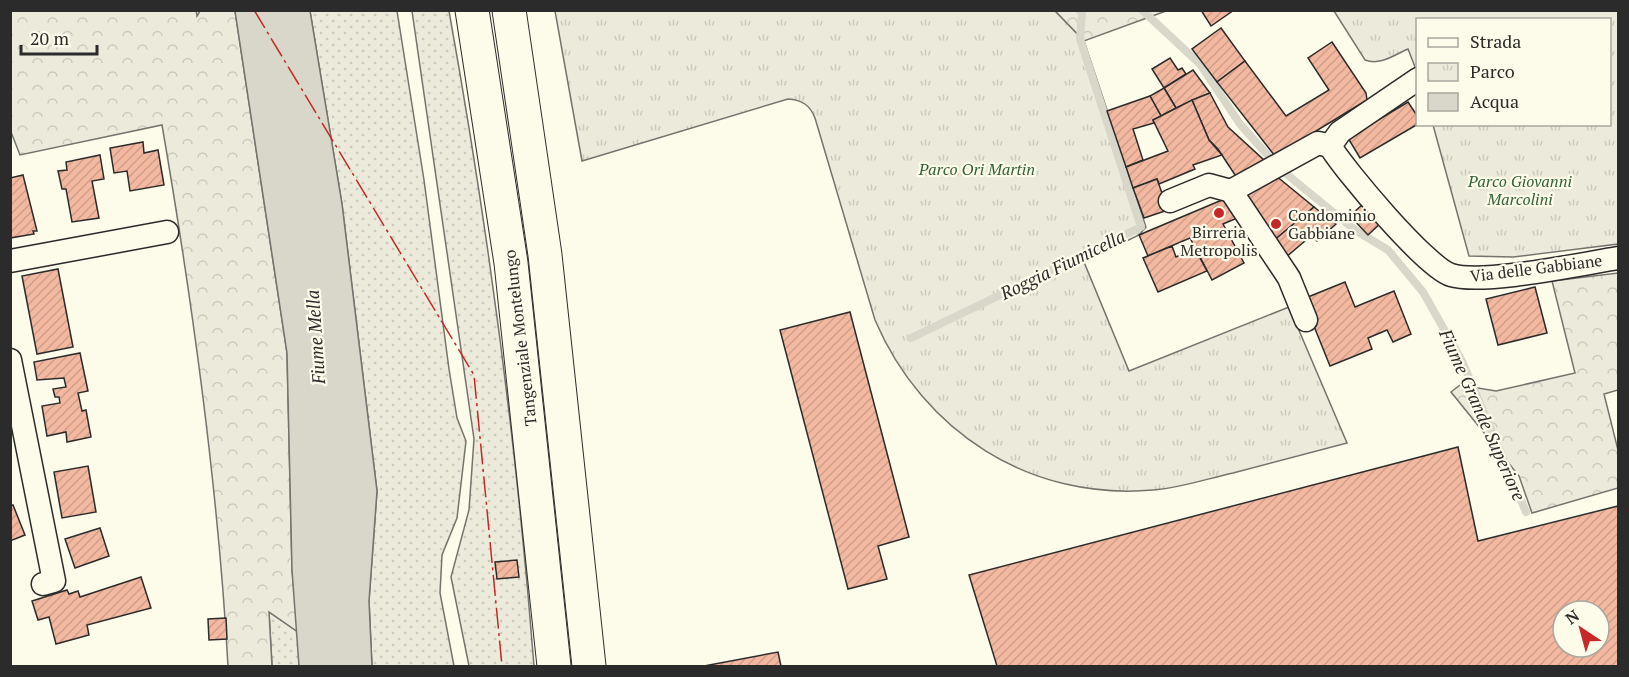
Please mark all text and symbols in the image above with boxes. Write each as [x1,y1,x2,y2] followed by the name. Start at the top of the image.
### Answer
[21,18,98,56] scale bar
[1416,18,1611,126] legend
[30,26,70,50] text: 20 m
[1470,29,1521,53] text: Strada
[1470,59,1515,83] text: Parco
[1470,89,1519,113] text: Acqua
[918,158,1035,180] park label: Parco Ori Martin
[1467,170,1572,210] park label: Parco Giovanni Marcolini
[1288,204,1376,244] place label: Condominio Gabbiane
[1212,206,1226,220] marker: Birreria Metropolis
[1269,217,1283,231] marker: Condominio Gabbiane
[1180,221,1258,261] place label: Birreria Metropolis
[995,223,1129,305] water label: Roggia Fiumicella
[498,248,542,427] street label: Tangenziale Montelungo
[1469,249,1603,287] street label: Via delle Gabbiane
[300,289,330,386] water label: Fiume Mella
[1434,324,1532,504] water label: Fiume Grande Superiore
[1551,599,1611,659] north arrow
[1561,604,1584,629] text: N

